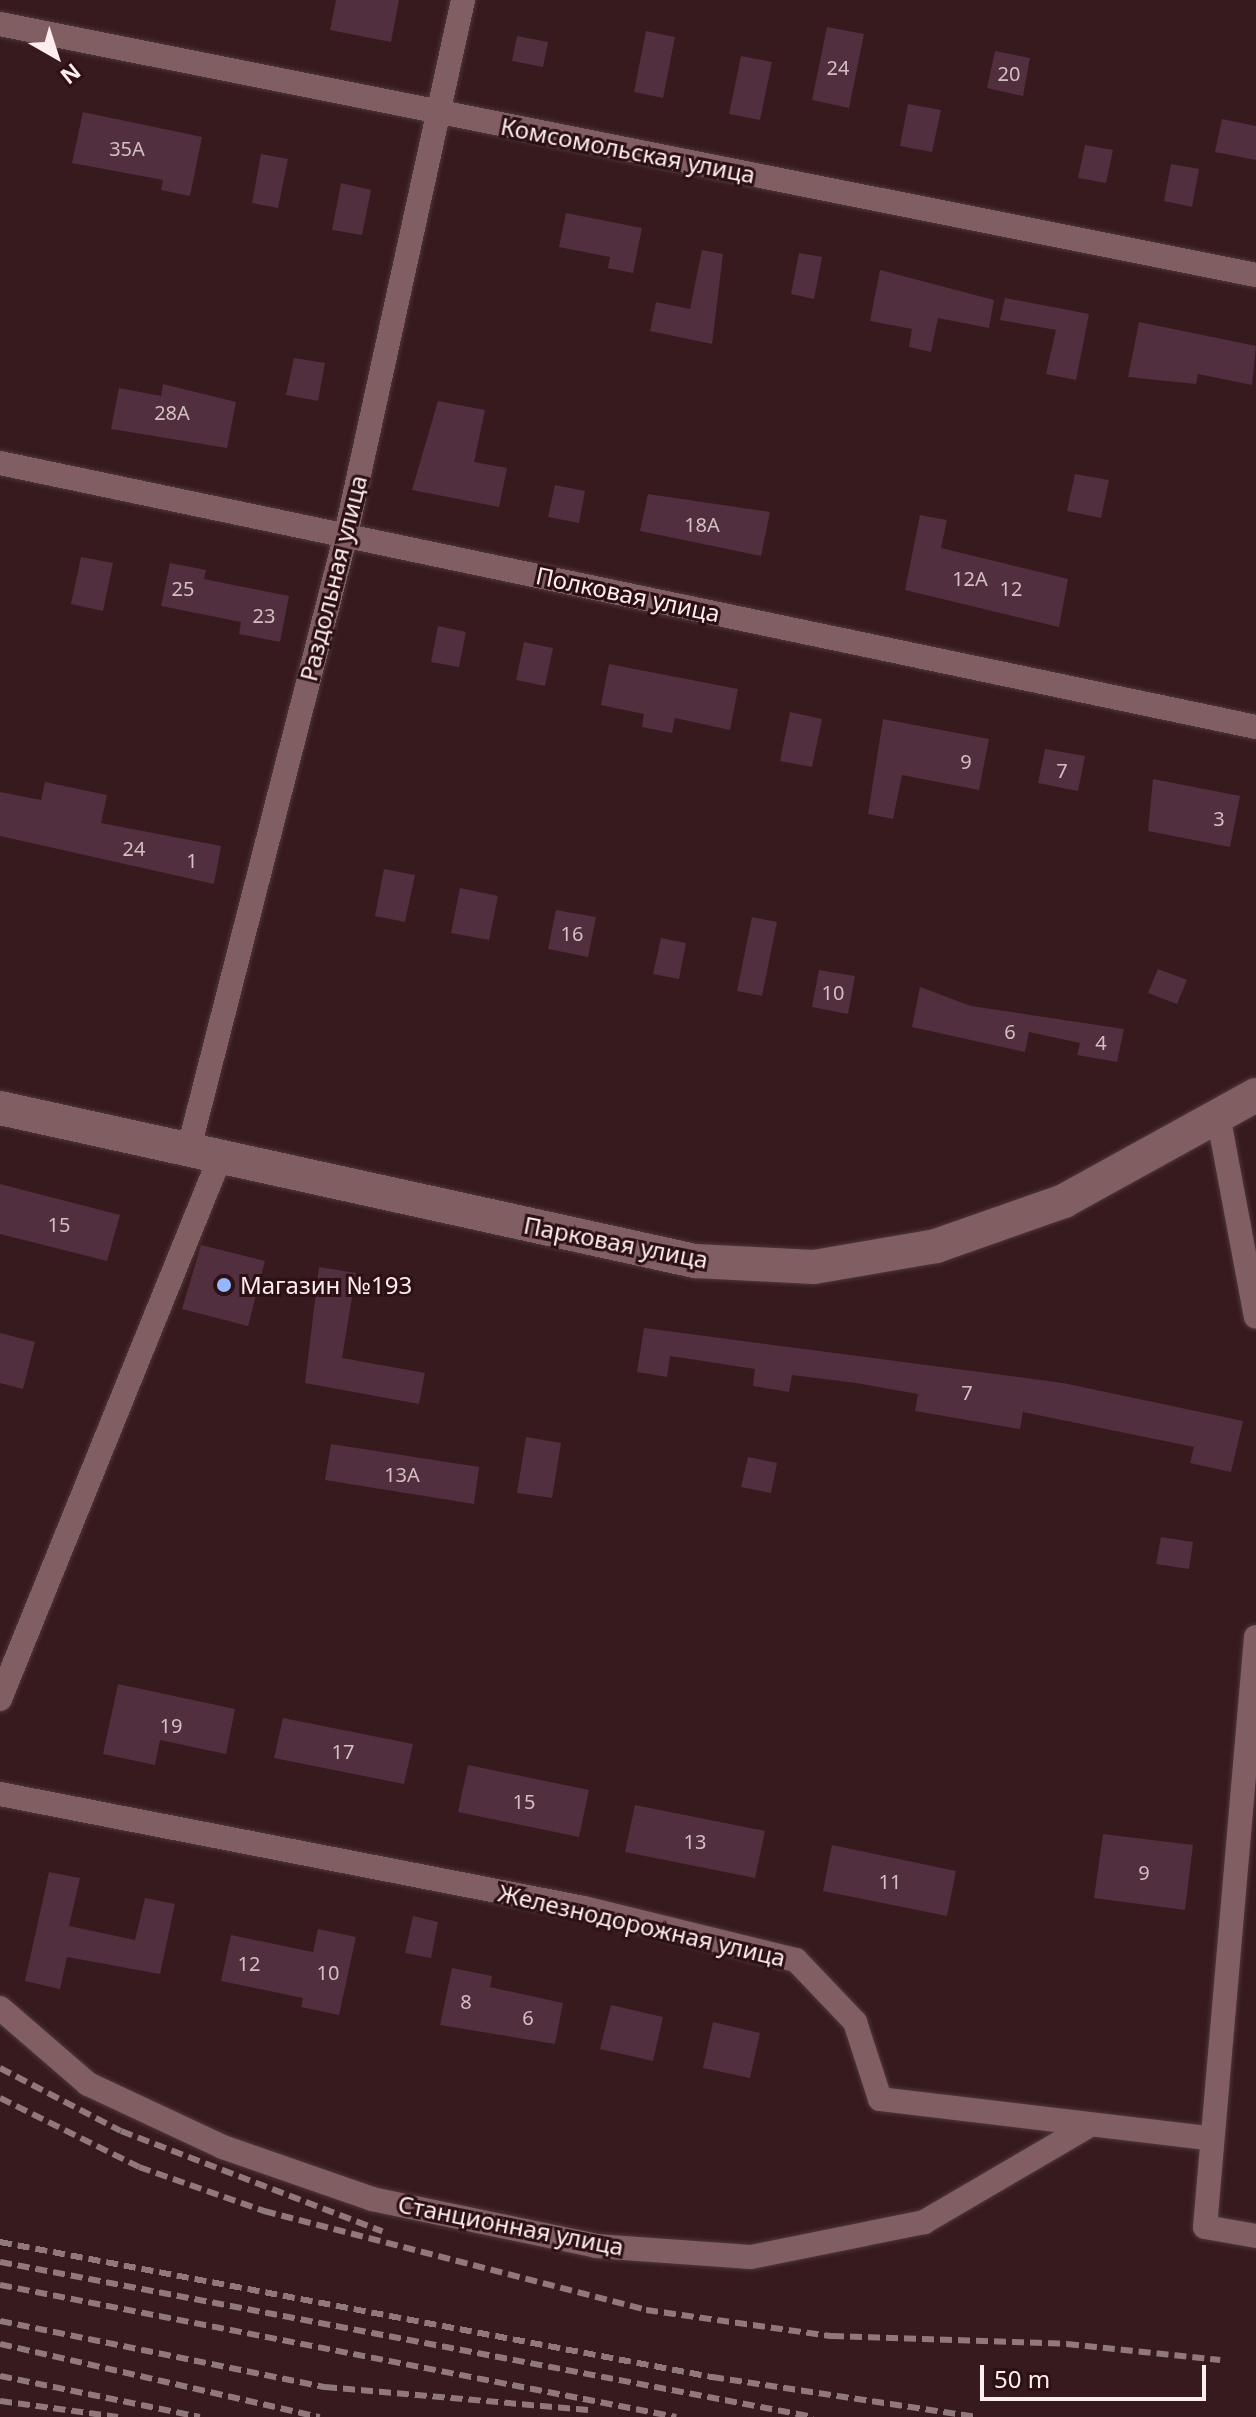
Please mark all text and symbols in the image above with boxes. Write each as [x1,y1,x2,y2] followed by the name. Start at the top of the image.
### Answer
[16,16,96,96] north arrow
[827,55,849,79] house number: 24
[55,57,88,92] text: N
[998,61,1020,85] house number: 20
[498,111,758,189] street label: Комсомольская улица
[109,136,145,160] house number: 35А
[154,400,190,424] house number: 28А
[293,472,373,684] street label: Раздольная улица
[684,512,720,536] house number: 18А
[533,560,723,628] street label: Полковая улица
[952,566,988,590] house number: 12А
[172,576,194,600] house number: 25
[1000,576,1022,600] house number: 12
[253,603,275,627] house number: 23
[960,749,972,773] house number: 9
[1056,758,1068,782] house number: 7
[1213,806,1225,830] house number: 3
[123,836,145,860] house number: 24
[186,848,198,872] house number: 1
[561,921,583,945] house number: 16
[822,980,844,1004] house number: 10
[1004,1019,1016,1043] house number: 6
[1095,1030,1107,1054] house number: 4
[521,1210,711,1274] street label: Парковая улица
[48,1212,70,1236] house number: 15
[240,1271,412,1299] place label: Магазин №193
[215,1276,233,1294] marker: Магазин №193
[961,1380,973,1404] house number: 7
[384,1462,420,1486] house number: 13А
[160,1713,182,1737] house number: 19
[332,1739,354,1763] house number: 17
[513,1789,535,1813] house number: 15
[684,1829,706,1853] house number: 13
[1138,1860,1150,1884] house number: 9
[879,1869,901,1893] house number: 11
[496,1878,788,1972] street label: Железнодорожная улица
[238,1951,260,1975] house number: 12
[317,1960,339,1984] house number: 10
[460,1989,472,2013] house number: 8
[522,2005,534,2029] house number: 6
[396,2189,626,2261] street label: Станционная улица
[984,2349,1210,2399] scale bar
[994,2362,1050,2395] text: 50 m

